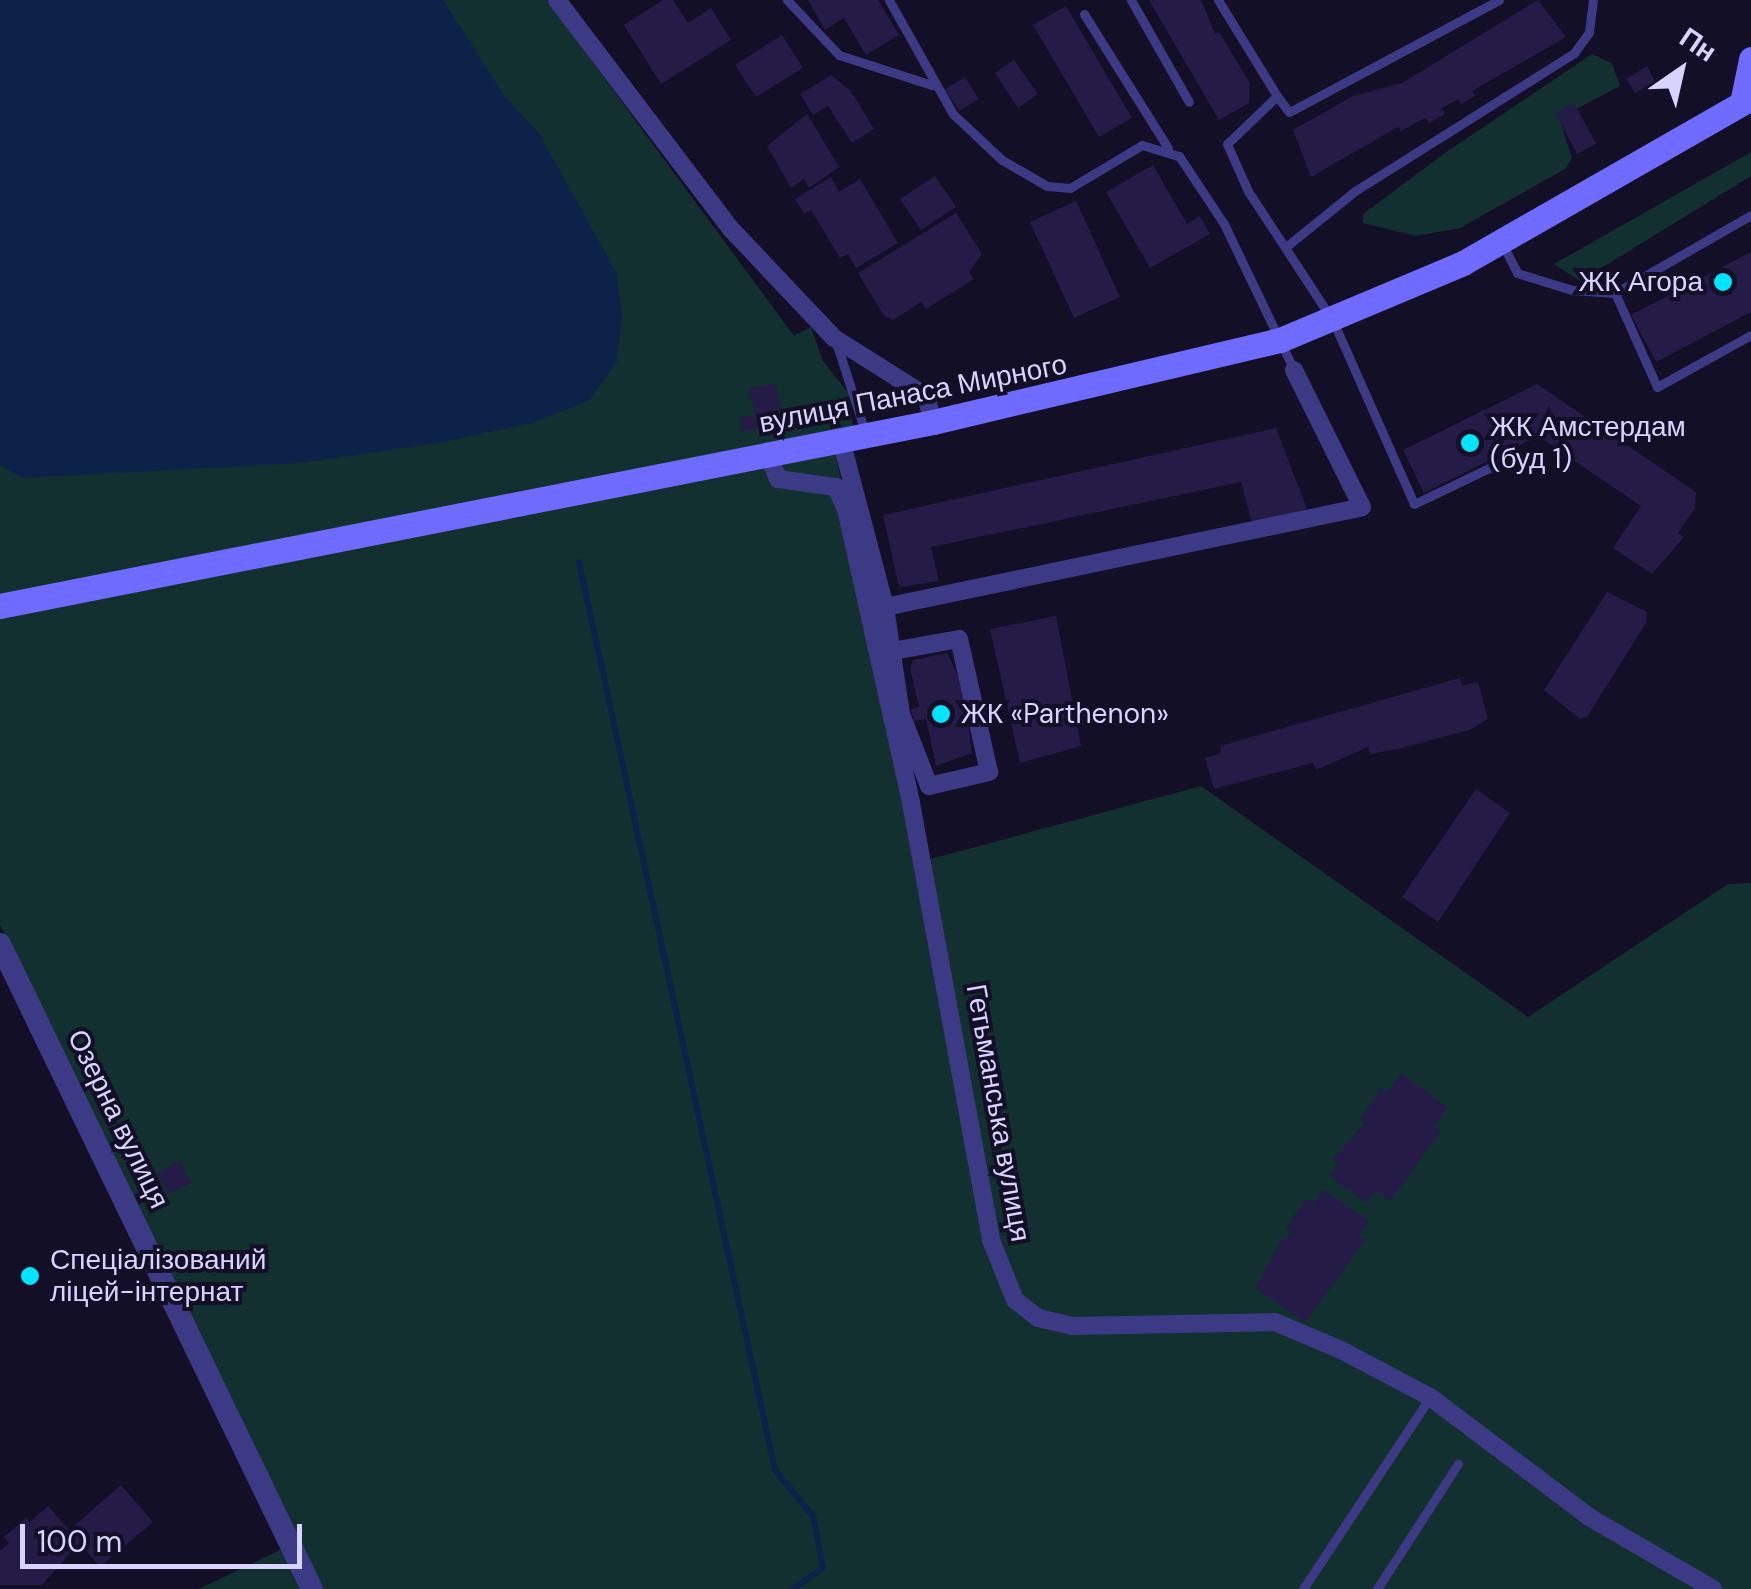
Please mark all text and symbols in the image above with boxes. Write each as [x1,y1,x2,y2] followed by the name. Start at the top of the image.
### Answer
[1672,19,1724,70] text: Пн
[1631,20,1731,120] north arrow
[1578,265,1703,299] place label: ЖК Агора
[1712,271,1734,293] marker: ЖК Агора
[756,348,1070,440] street label: вулиця Панаса Мирного
[1490,410,1686,476] place label: ЖК Амстердам (буд 1)
[1459,432,1481,454] marker: ЖК Амстердам (буд 1)
[961,697,1169,731] place label: ЖК «Parthenon»
[930,703,952,725] marker: ЖК «Parthenon»
[959,982,1037,1244] street label: Гетьманська вулиця
[60,1024,176,1214] street label: Озерна вулиця
[50,1243,266,1309] place label: Спеціалізований ліцей-інтернат
[19,1265,41,1287] marker: Спеціалізований ліцей-інтернат
[25,1504,308,1566] scale bar
[37,1522,122,1561] text: 100 m

